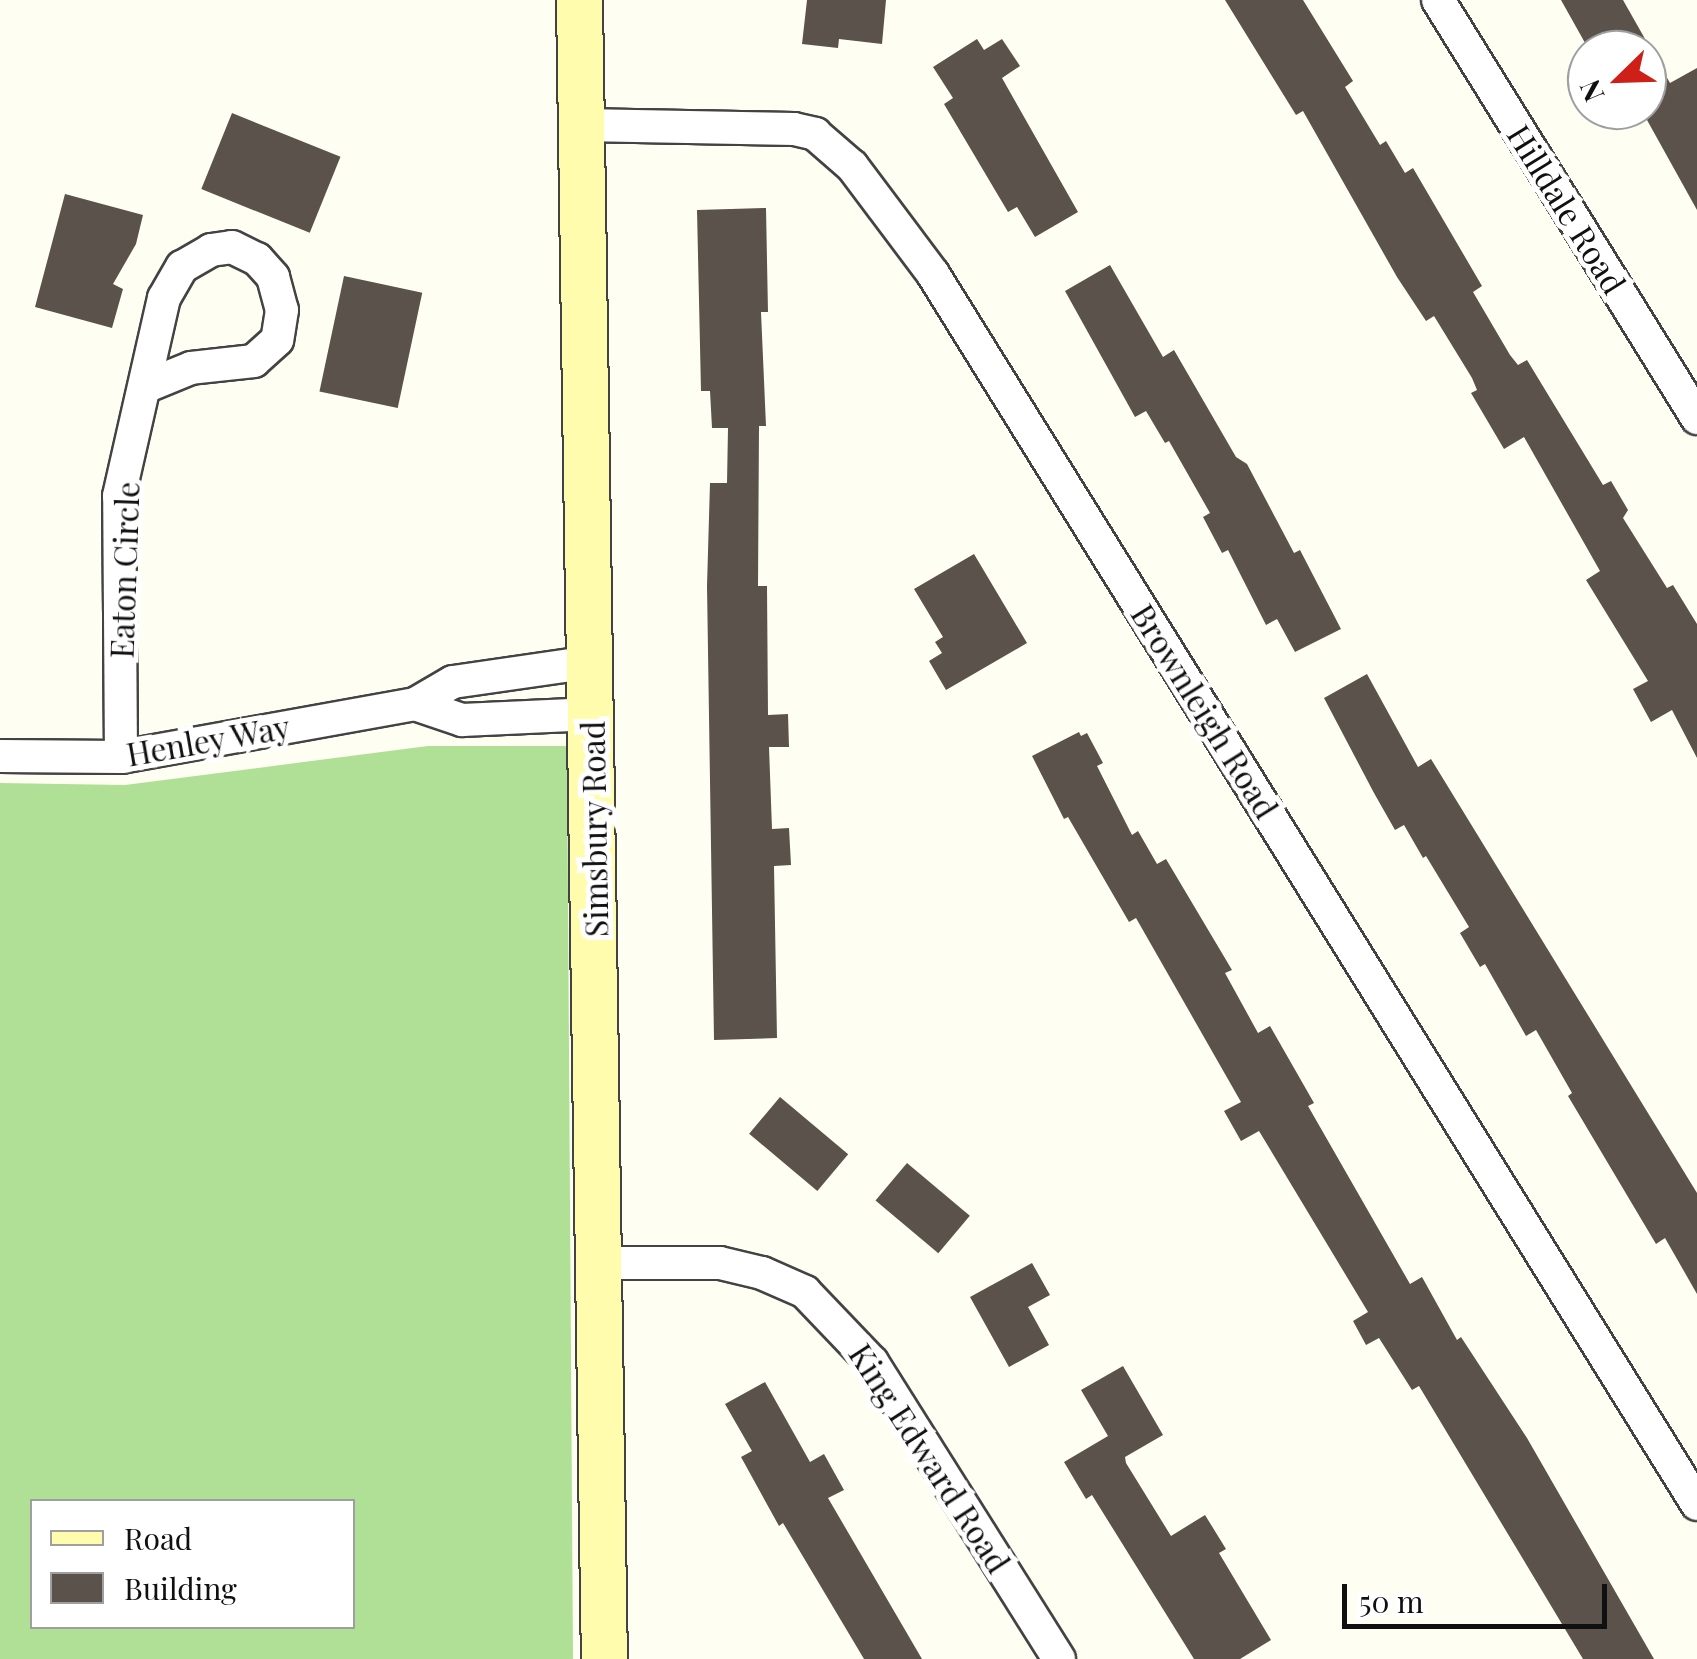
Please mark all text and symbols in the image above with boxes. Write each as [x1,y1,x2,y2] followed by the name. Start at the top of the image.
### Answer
[1567,30,1667,130] north arrow
[1570,75,1612,108] text: N
[1500,117,1634,301] street label: Hilldale Road
[102,481,146,659] street label: Eaton Circle
[1124,597,1286,825] street label: Brownleigh Road
[122,707,294,773] street label: Henley Way
[573,720,615,938] street label: Simsbury Road
[842,1336,1018,1580] street label: King Edward Road
[30,1499,355,1629] legend
[124,1518,192,1558] text: Road
[1347,1564,1612,1626] scale bar
[124,1568,237,1608] text: Building
[1359,1581,1424,1621] text: 50 m

